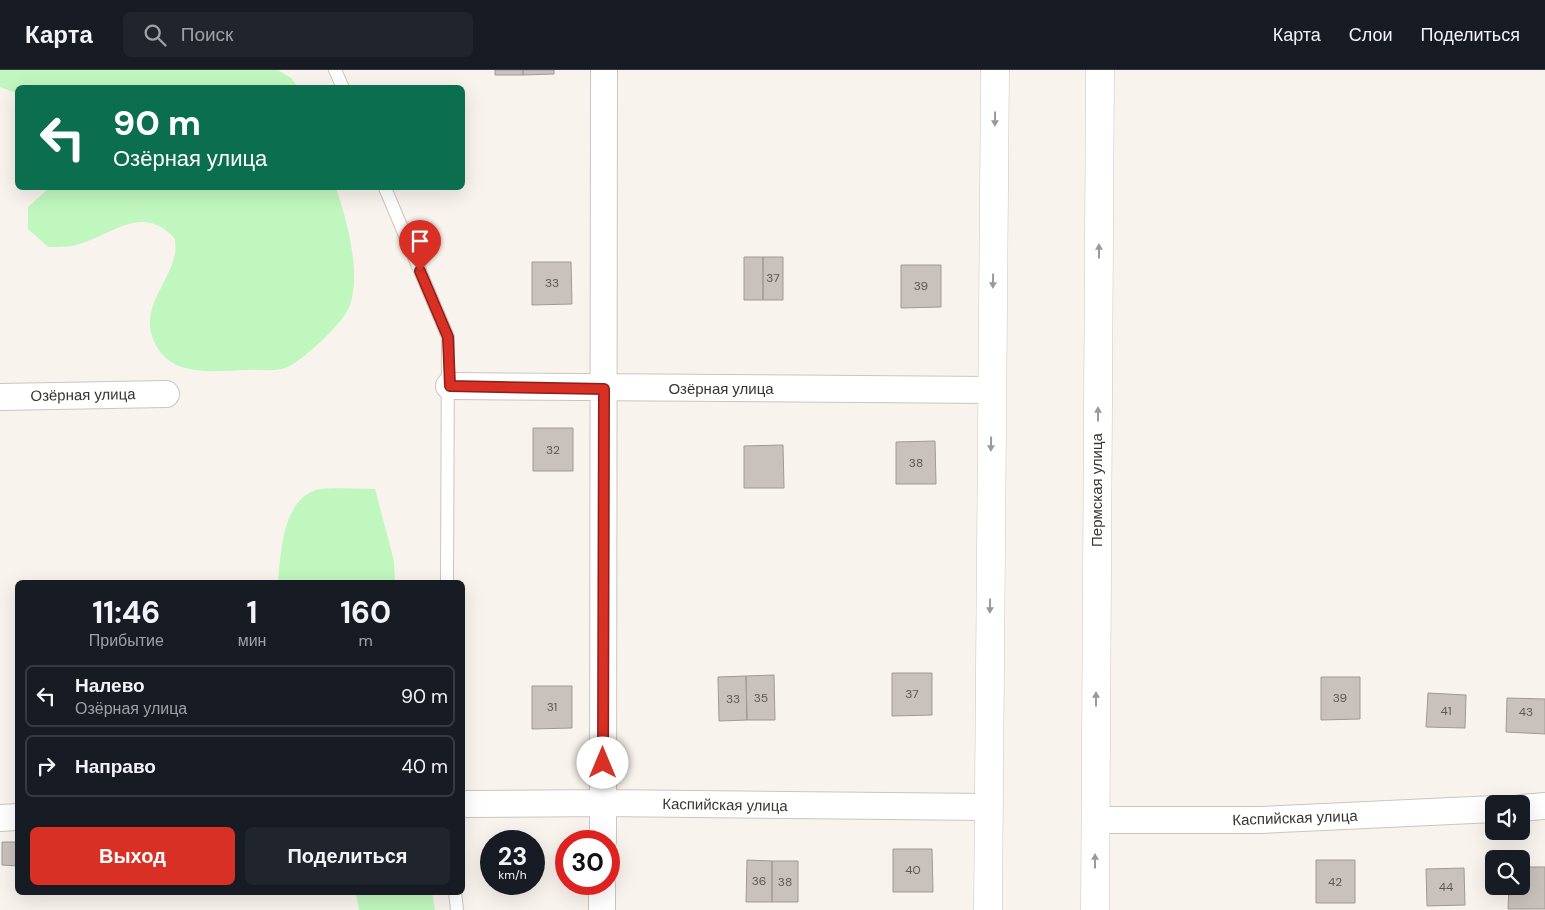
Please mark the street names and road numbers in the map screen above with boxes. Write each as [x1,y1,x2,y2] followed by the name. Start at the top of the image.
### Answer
[668,379,774,399] street label: Озёрная улица
[30,384,136,406] street label: Озёрная улица
[1087,432,1107,547] street label: Пермская улица
[662,794,789,816] street label: Каспийская улица
[1232,806,1359,830] street label: Каспийская улица

